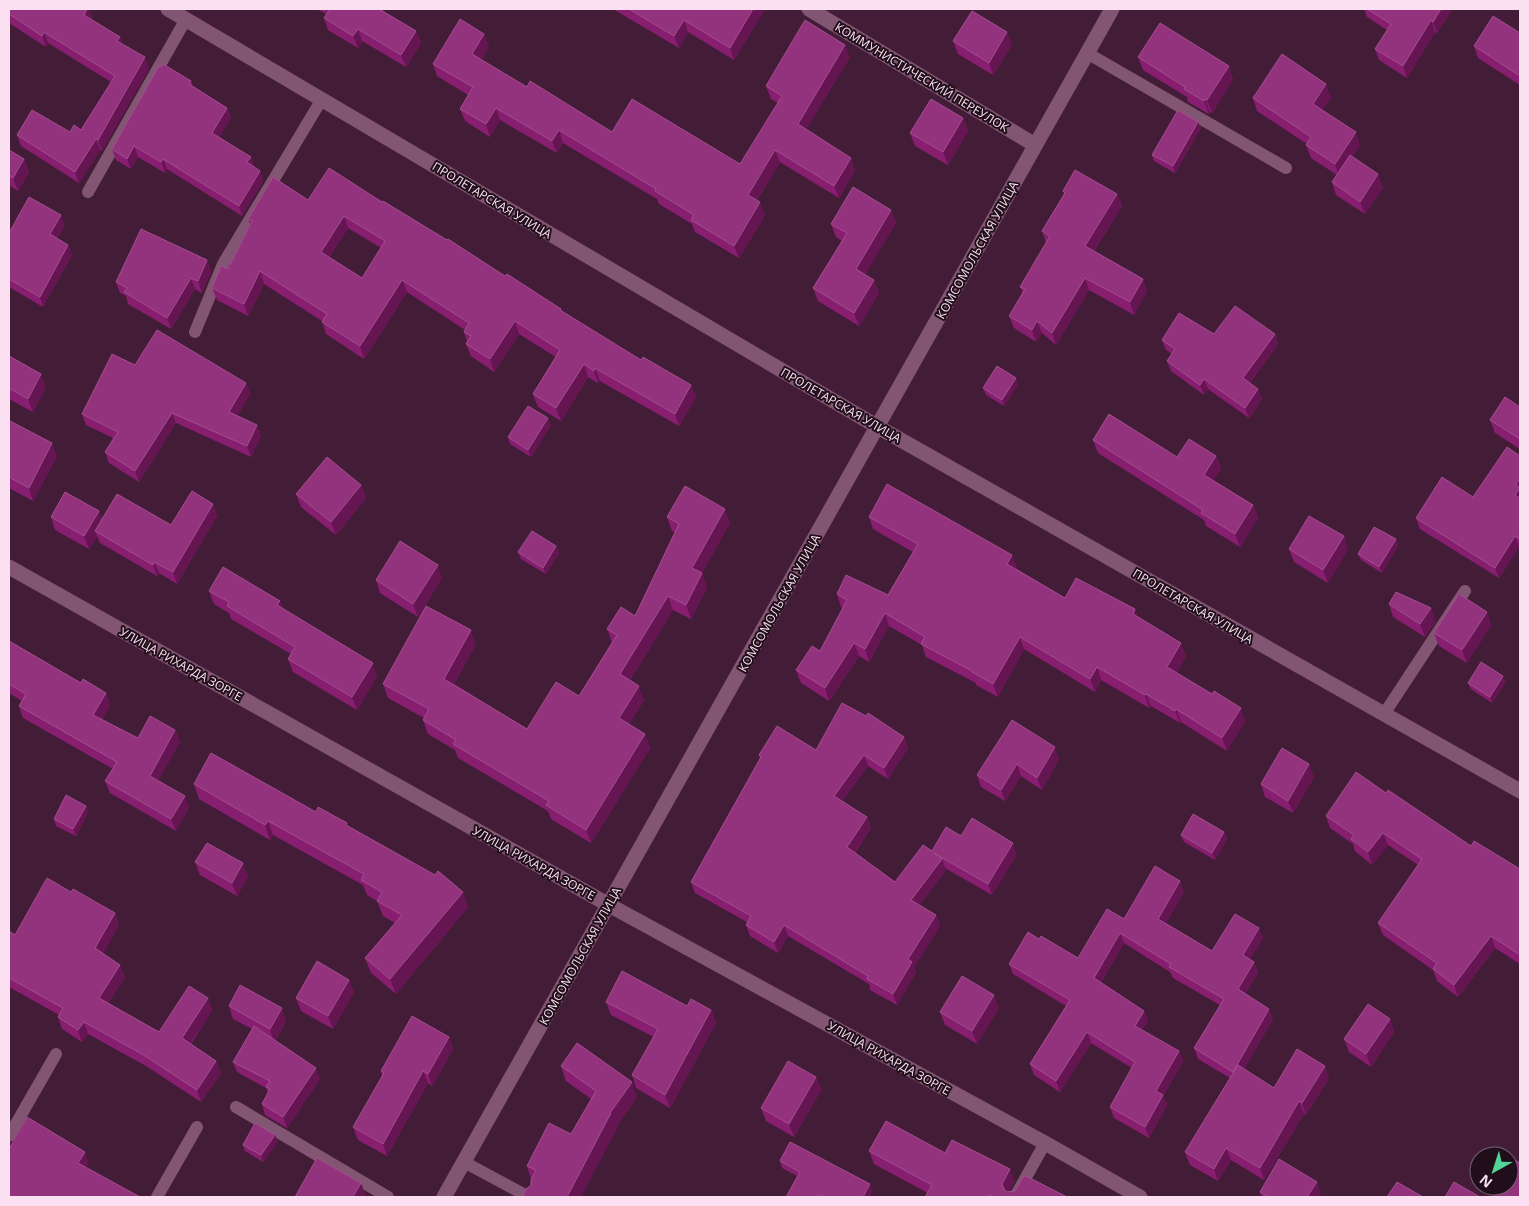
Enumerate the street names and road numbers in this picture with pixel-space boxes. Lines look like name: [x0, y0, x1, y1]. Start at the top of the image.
street label: КОММУНИСТИЧЕСКИЙ ПЕРЕУЛОК: [832, 18, 1013, 136]
street label: ПРОЛЕТАРСКАЯ УЛИЦА: [429, 158, 555, 243]
street label: КОМСОМОЛЬСКАЯ УЛИЦА: [932, 178, 1022, 322]
street label: ПРОЛЕТАРСКАЯ УЛИЦА: [778, 364, 905, 447]
street label: КОМСОМОЛЬСКАЯ УЛИЦА: [734, 531, 824, 675]
street label: ПРОЛЕТАРСКАЯ УЛИЦА: [1130, 565, 1257, 648]
street label: УЛИЦА РИХАРДА ЗОРГЕ: [117, 623, 245, 705]
street label: УЛИЦА РИХАРДА ЗОРГЕ: [470, 822, 598, 904]
street label: КОМСОМОЛЬСКАЯ УЛИЦА: [535, 884, 625, 1028]
street label: УЛИЦА РИХАРДА ЗОРГЕ: [825, 1017, 953, 1099]

